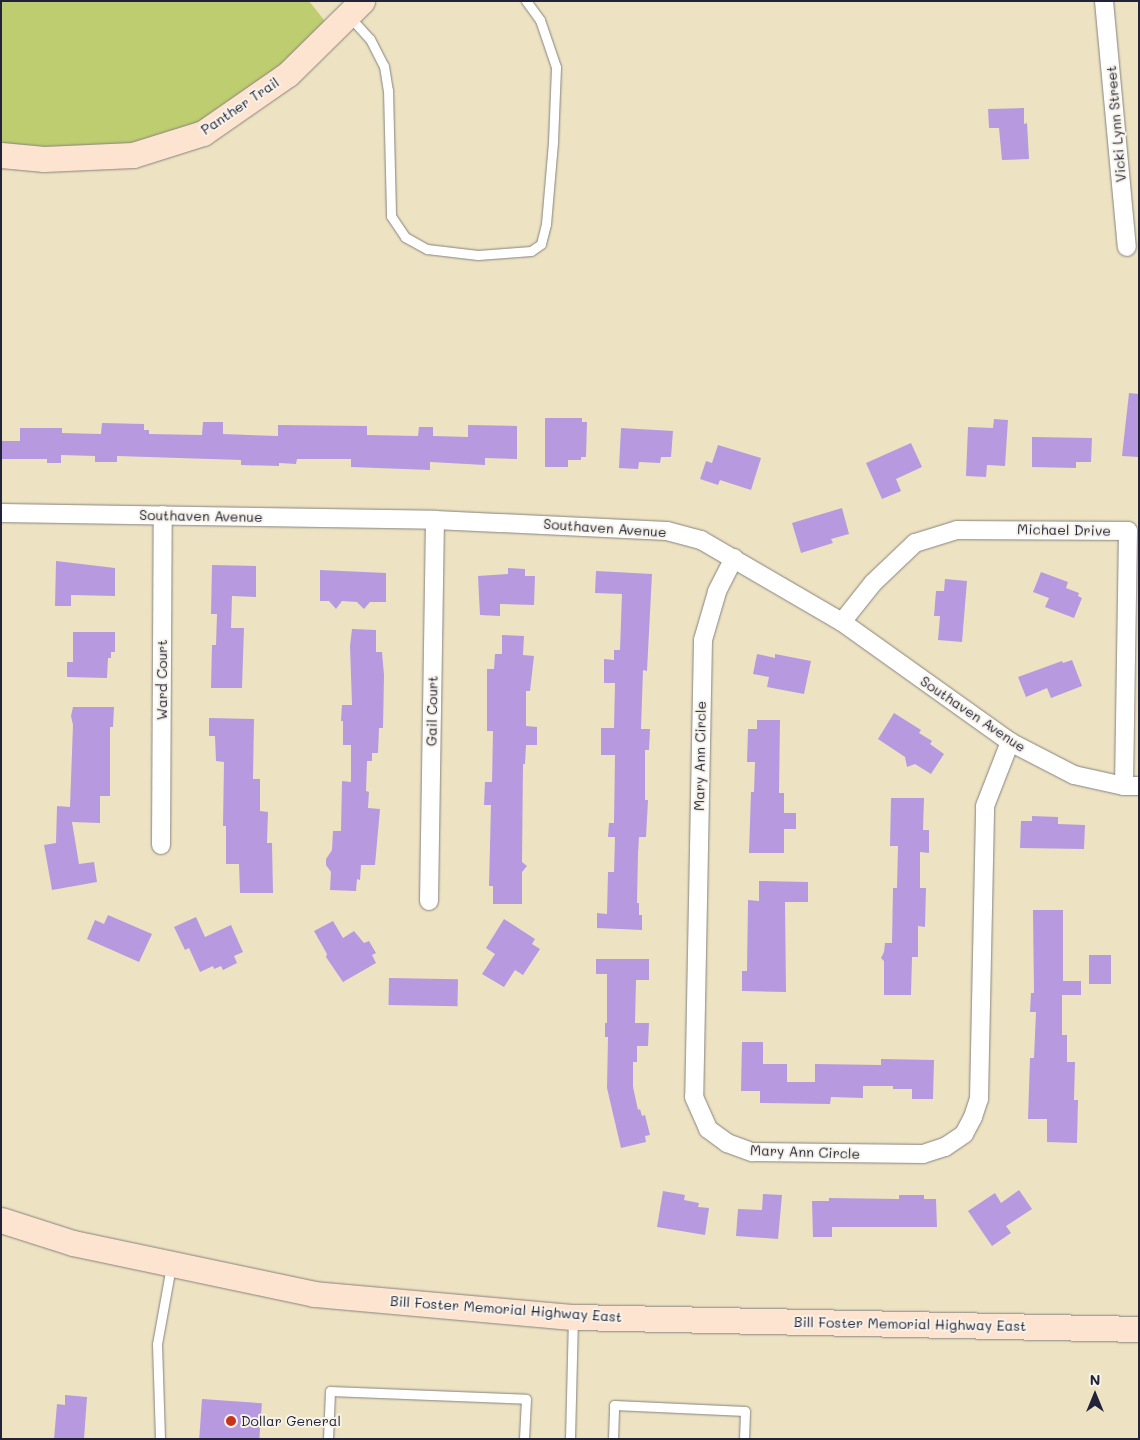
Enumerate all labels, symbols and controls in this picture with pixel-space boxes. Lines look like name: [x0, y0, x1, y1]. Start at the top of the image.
street label: Vicki Lynn Street: [1103, 65, 1129, 183]
street label: Panther Trail: [198, 74, 282, 138]
street label: Southaven Avenue: [139, 507, 263, 525]
street label: Southaven Avenue: [543, 515, 667, 541]
street label: Michael Drive: [1017, 521, 1111, 539]
street label: Ward Court: [154, 640, 170, 720]
street label: Southaven Avenue: [917, 673, 1029, 755]
street label: Gail Court: [423, 676, 441, 746]
street label: Mary Ann Circle: [691, 701, 709, 811]
street label: Mary Ann Circle: [750, 1142, 860, 1162]
street label: Bill Foster Memorial Highway East: [389, 1293, 623, 1325]
street label: Bill Foster Memorial Highway East: [794, 1314, 1026, 1334]
north arrow: [1070, 1370, 1120, 1420]
text: N: [1090, 1370, 1100, 1389]
place label: Dollar General: [241, 1413, 341, 1429]
marker: Dollar General: [225, 1415, 237, 1427]

